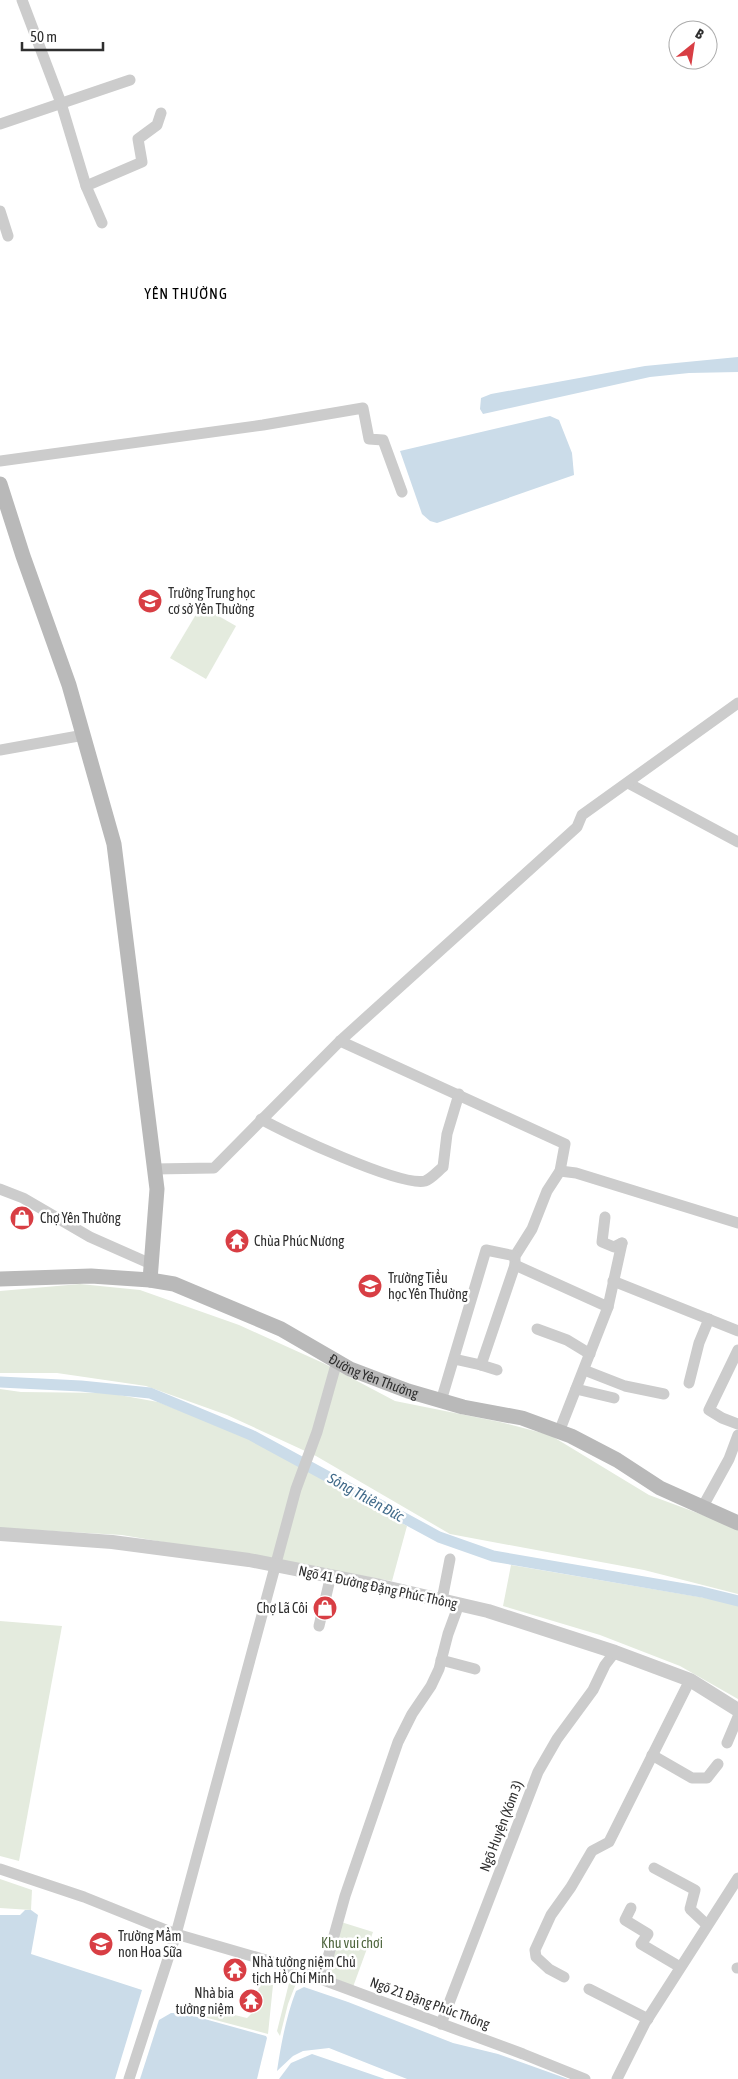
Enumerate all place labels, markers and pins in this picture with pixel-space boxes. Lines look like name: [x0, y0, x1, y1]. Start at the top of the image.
place label: Trường Trung học cơ sở Yên Thường: [168, 585, 256, 617]
school or university icon: Trường Trung học cơ sở Yên Thường: [137, 588, 163, 614]
shop icon: Chợ Yên Thường: [9, 1205, 35, 1231]
place label: Chợ Yên Thường: [40, 1210, 121, 1226]
temple icon: Chùa Phúc Nương: [224, 1228, 250, 1254]
place label: Chùa Phúc Nương: [254, 1233, 344, 1249]
place label: Trường Tiểu học Yên Thường: [388, 1269, 468, 1302]
school or university icon: Trường Tiểu học Yên Thường: [357, 1273, 383, 1299]
shop icon: Chợ Lã Côi: [312, 1595, 338, 1621]
place label: Chợ Lã Côi: [256, 1600, 308, 1616]
place label: Trường Mầm non Hoa Sữa: [118, 1927, 182, 1960]
school or university icon: Trường Mầm non Hoa Sữa: [88, 1931, 114, 1957]
place label: Nhà tưởng niệm Chủ tịch Hồ Chí Minh: [252, 1954, 356, 1986]
temple icon: Nhà tưởng niệm Chủ tịch Hồ Chí Minh: [222, 1957, 248, 1983]
place label: Nhà bia tưởng niệm: [175, 1985, 234, 2017]
temple icon: Nhà bia tưởng niệm: [238, 1988, 264, 2014]

